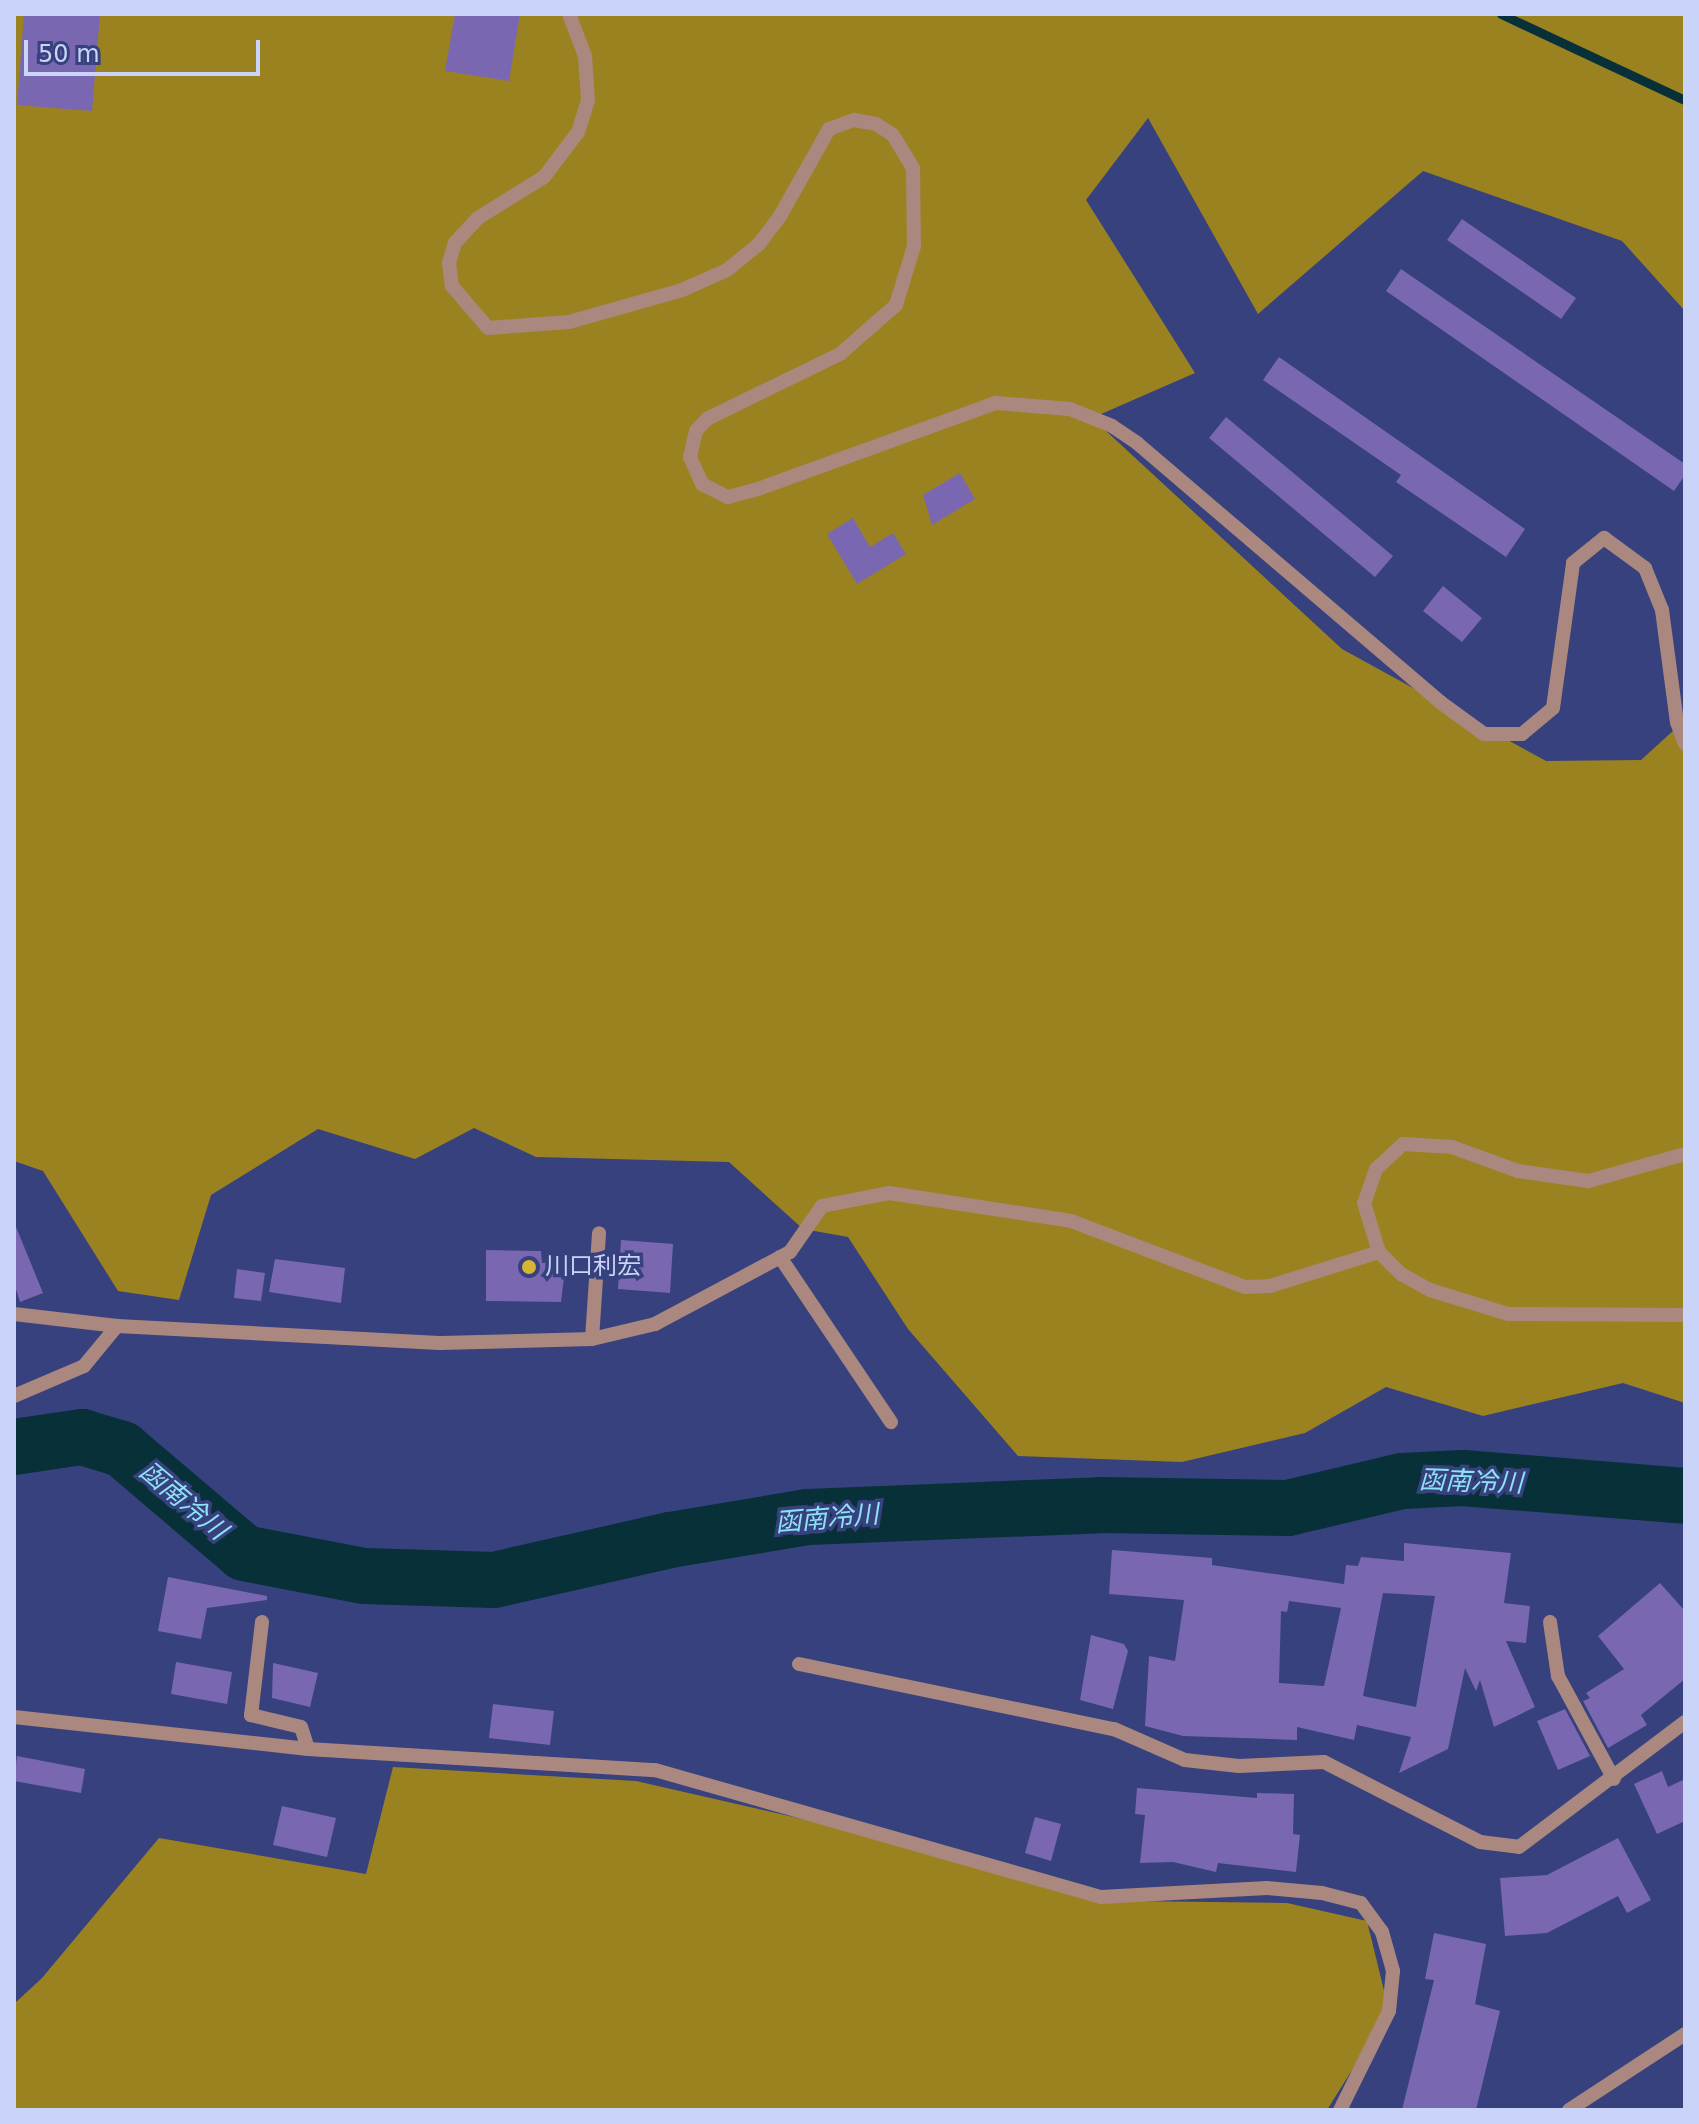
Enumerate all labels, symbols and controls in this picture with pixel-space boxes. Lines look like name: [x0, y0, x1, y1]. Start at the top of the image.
scale bar: [28, 24, 264, 74]
text: 50 m: [38, 40, 100, 68]
place label: 川口利宏: [545, 1253, 641, 1281]
marker: 川口利宏: [520, 1258, 538, 1276]
water label: 函南冷川: [133, 1456, 233, 1546]
water label: 函南冷川: [1418, 1465, 1524, 1499]
water label: 函南冷川: [774, 1499, 880, 1539]

